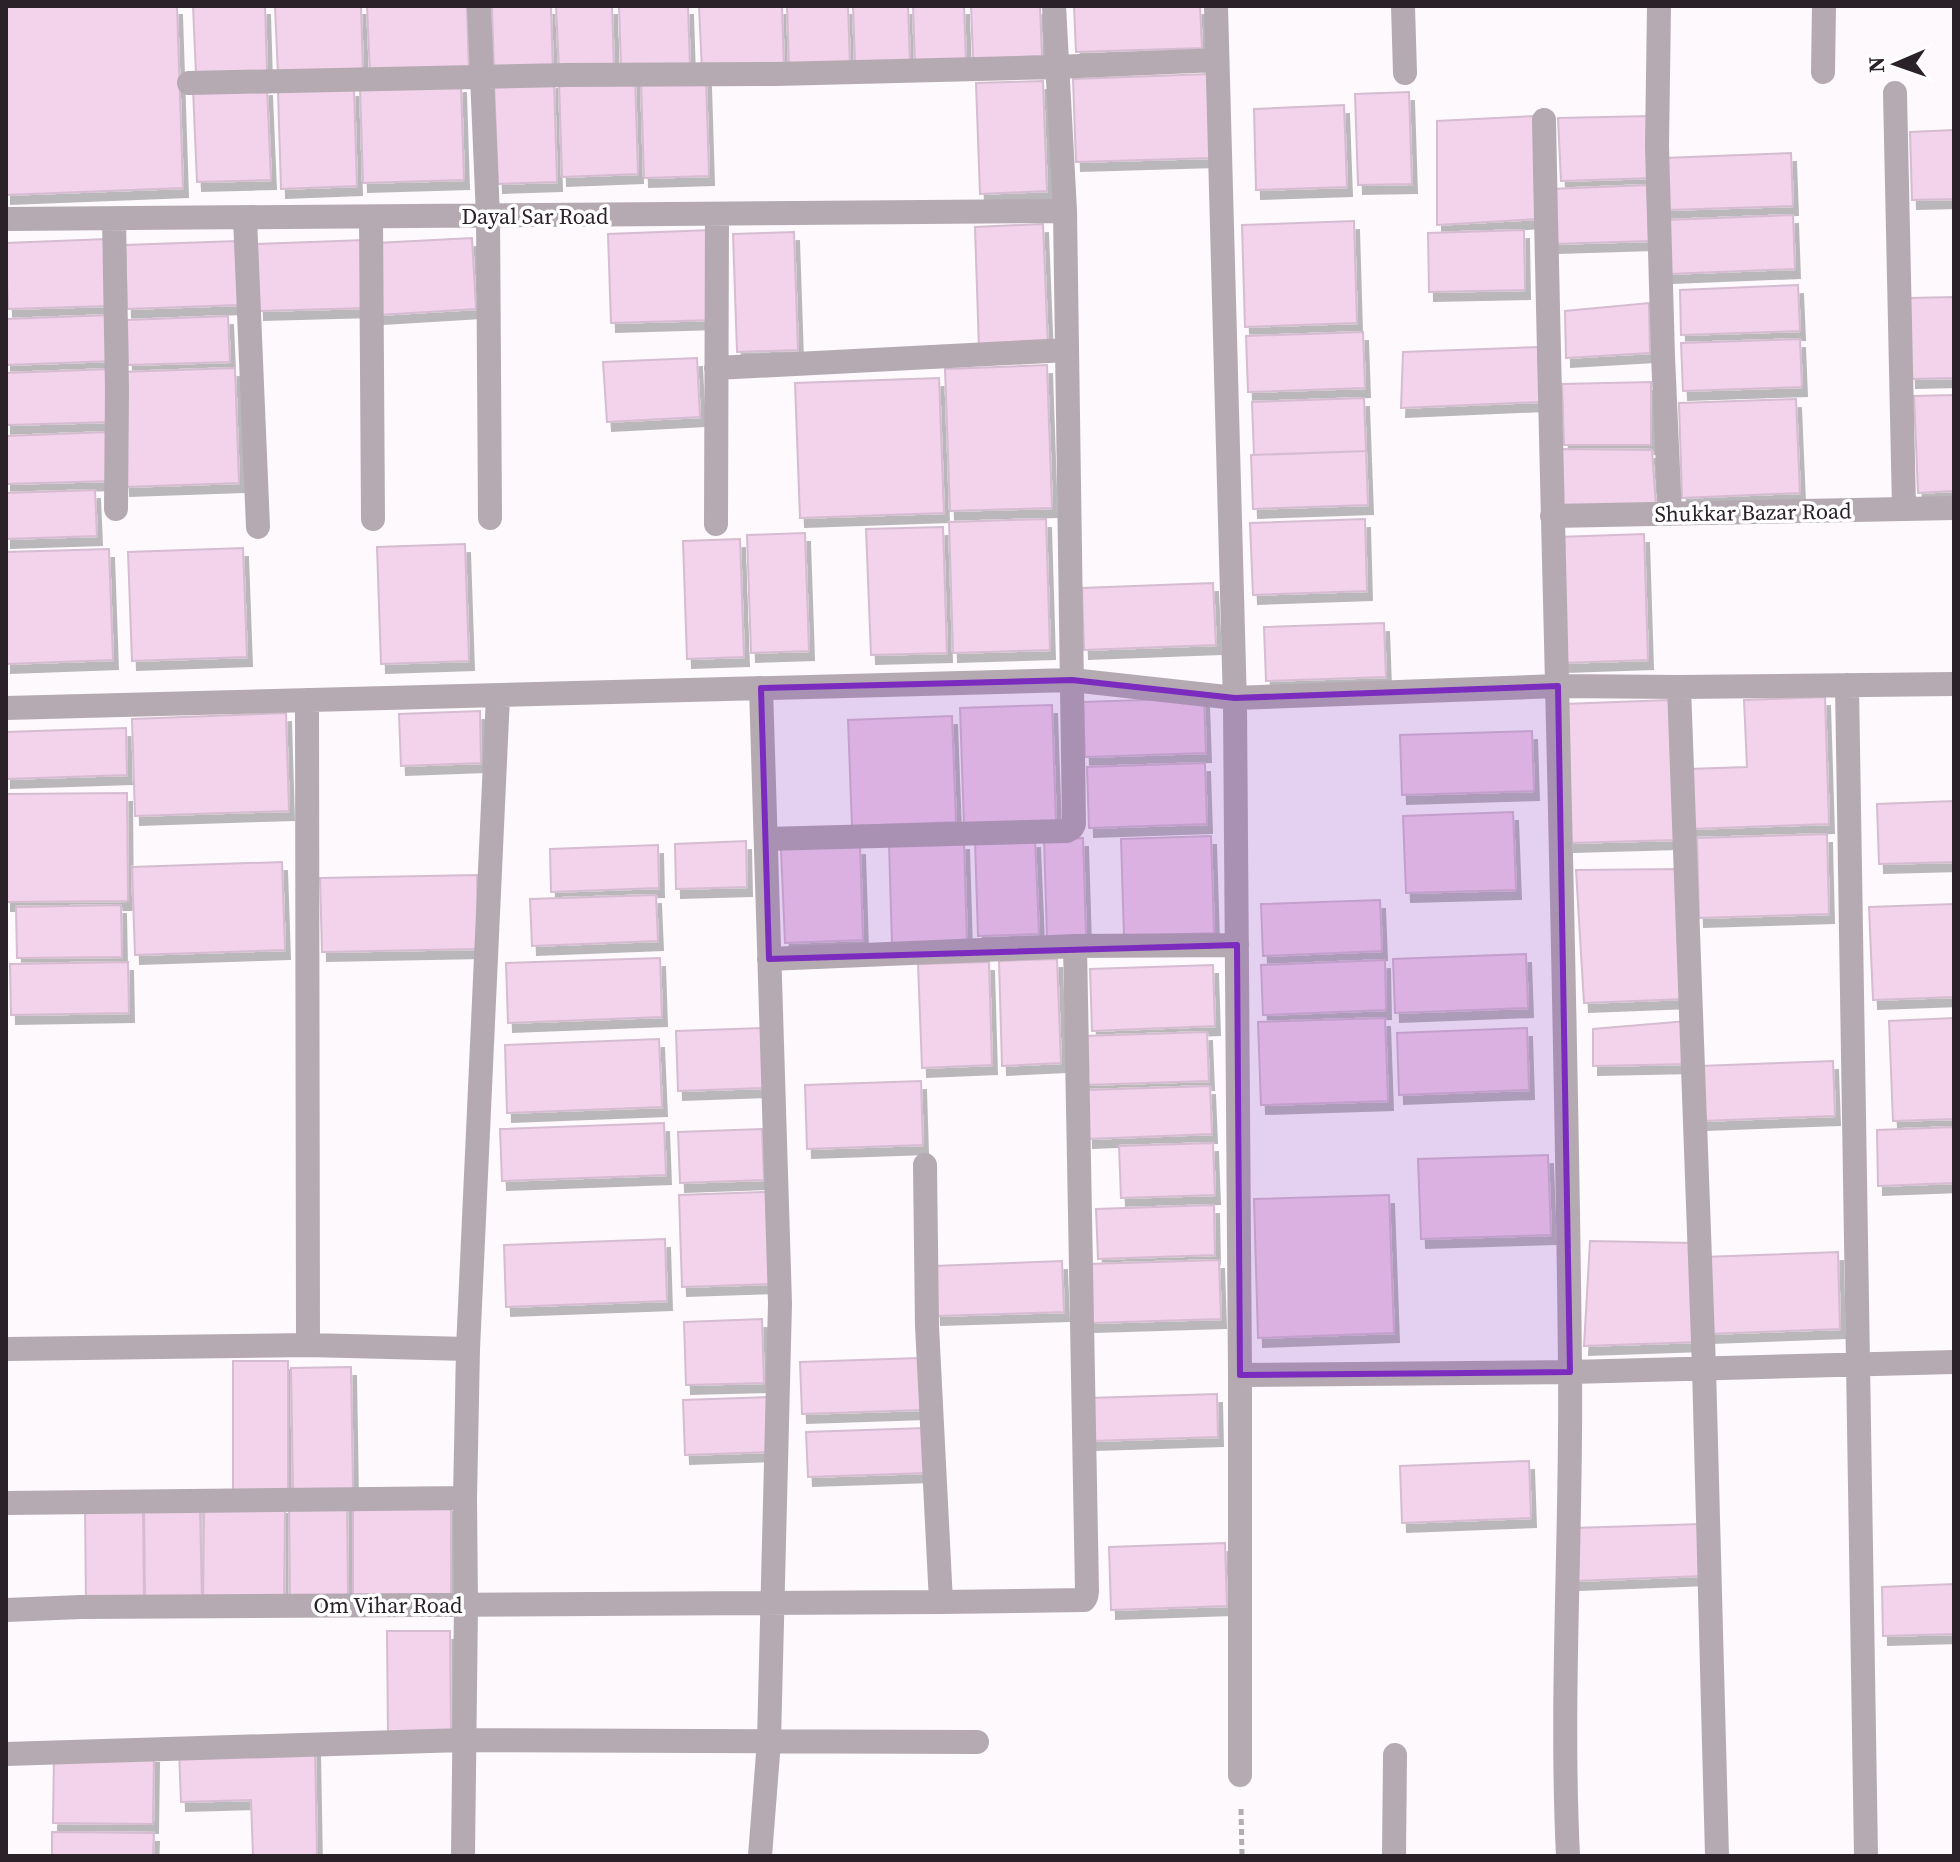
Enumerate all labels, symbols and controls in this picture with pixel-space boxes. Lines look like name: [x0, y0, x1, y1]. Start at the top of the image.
north arrow: [1856, 24, 1936, 104]
text: N: [1861, 56, 1891, 73]
street label: Dayal Sar Road: [461, 201, 609, 231]
street label: Shukkar Bazar Road: [1654, 495, 1852, 529]
street label: Om Vihar Road: [313, 1590, 463, 1620]

